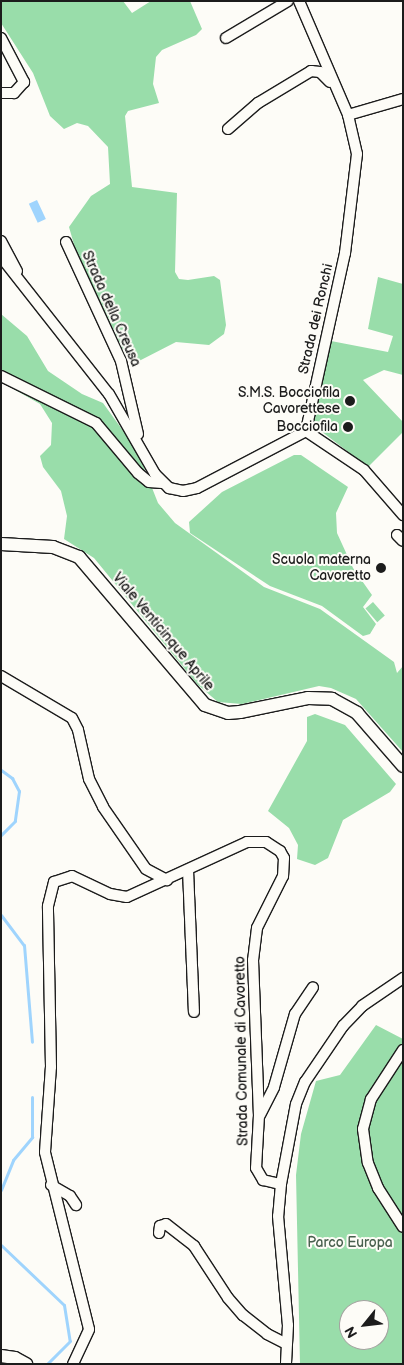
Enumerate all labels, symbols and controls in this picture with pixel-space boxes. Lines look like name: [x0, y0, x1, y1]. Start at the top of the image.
street label: Strada della Creusa: [78, 248, 144, 370]
street label: Strada dei Ronchi: [295, 262, 337, 376]
place label: S.M.S. Bocciofila Cavorettese: [238, 385, 340, 418]
marker: S.M.S. Bocciofila Cavorettese: [344, 395, 356, 407]
place label: Bocciofila: [277, 419, 338, 435]
marker: Bocciofila: [342, 421, 354, 433]
place label: Scuola materna Cavoretto: [272, 552, 371, 584]
marker: Scuola materna Cavoretto: [375, 562, 387, 574]
street label: Viale Venticinque Aprile: [109, 569, 217, 695]
street label: Strada Comunale di Cavoretto: [232, 956, 252, 1146]
park label: Parco Europa: [307, 1235, 393, 1251]
north arrow: [339, 1300, 389, 1350]
text: N: [341, 1323, 361, 1341]

